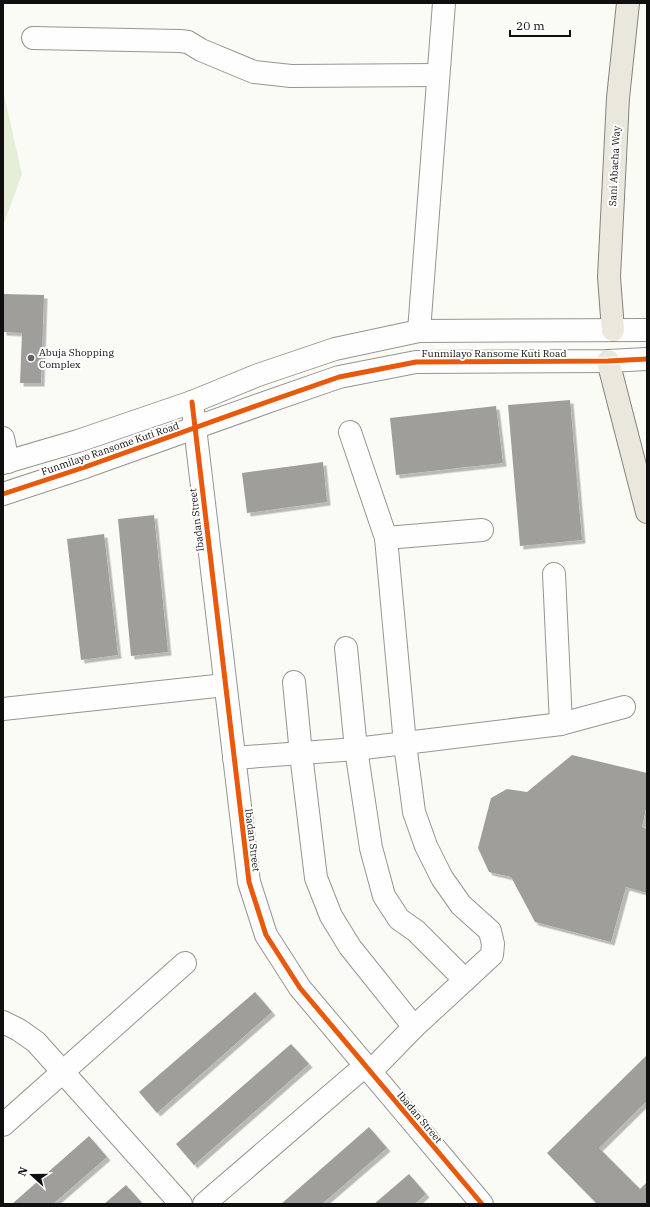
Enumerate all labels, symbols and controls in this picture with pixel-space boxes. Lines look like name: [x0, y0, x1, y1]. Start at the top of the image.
scale bar: [510, 12, 570, 38]
text: 20 m: [516, 18, 545, 33]
street label: Sani Abacha Way: [606, 125, 623, 207]
place label: Abuja Shopping Complex: [39, 346, 114, 371]
street label: Funmilayo Ransome Kuti Road: [422, 347, 567, 360]
marker: Abuja Shopping Complex: [26, 353, 36, 363]
street label: Funmilayo Ransome Kuti Road: [39, 419, 181, 478]
street label: Ibadan Street: [186, 487, 207, 552]
street label: Ibadan Street: [242, 808, 263, 873]
street label: Ibadan Street: [394, 1089, 445, 1146]
north arrow: [12, 1155, 52, 1195]
text: N: [15, 1165, 31, 1178]

